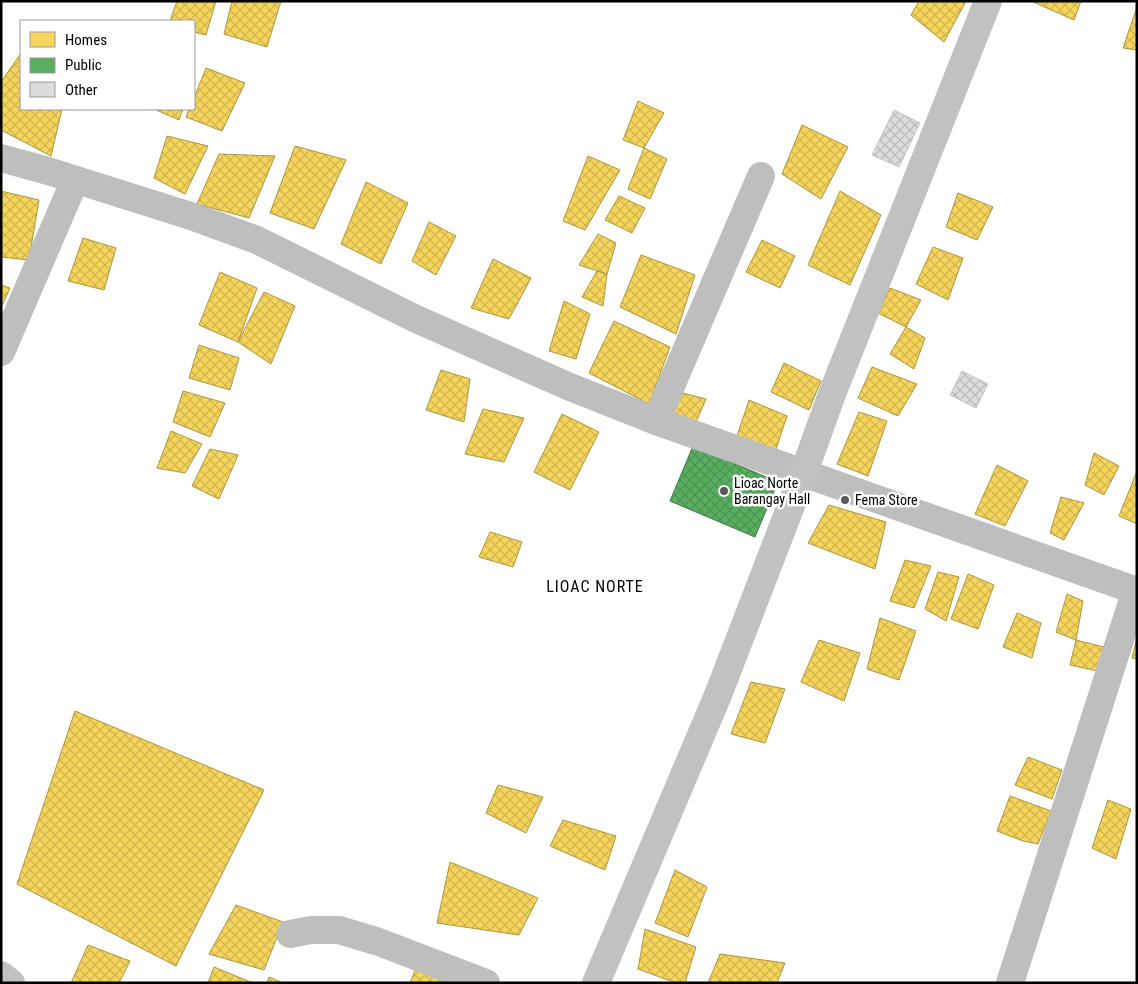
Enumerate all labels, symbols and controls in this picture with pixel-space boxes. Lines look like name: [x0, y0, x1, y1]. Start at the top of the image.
legend: [20, 20, 195, 110]
text: Homes: [65, 31, 107, 49]
text: Public: [65, 56, 102, 74]
text: Other: [65, 81, 98, 99]
place label: Lioac Norte Barangay Hall: [734, 475, 810, 507]
marker: Lioac Norte Barangay Hall: [718, 485, 730, 497]
place label: Fema Store: [855, 492, 918, 508]
marker: Fema Store: [839, 494, 851, 506]
district label: LIOAC NORTE: [546, 577, 644, 596]

